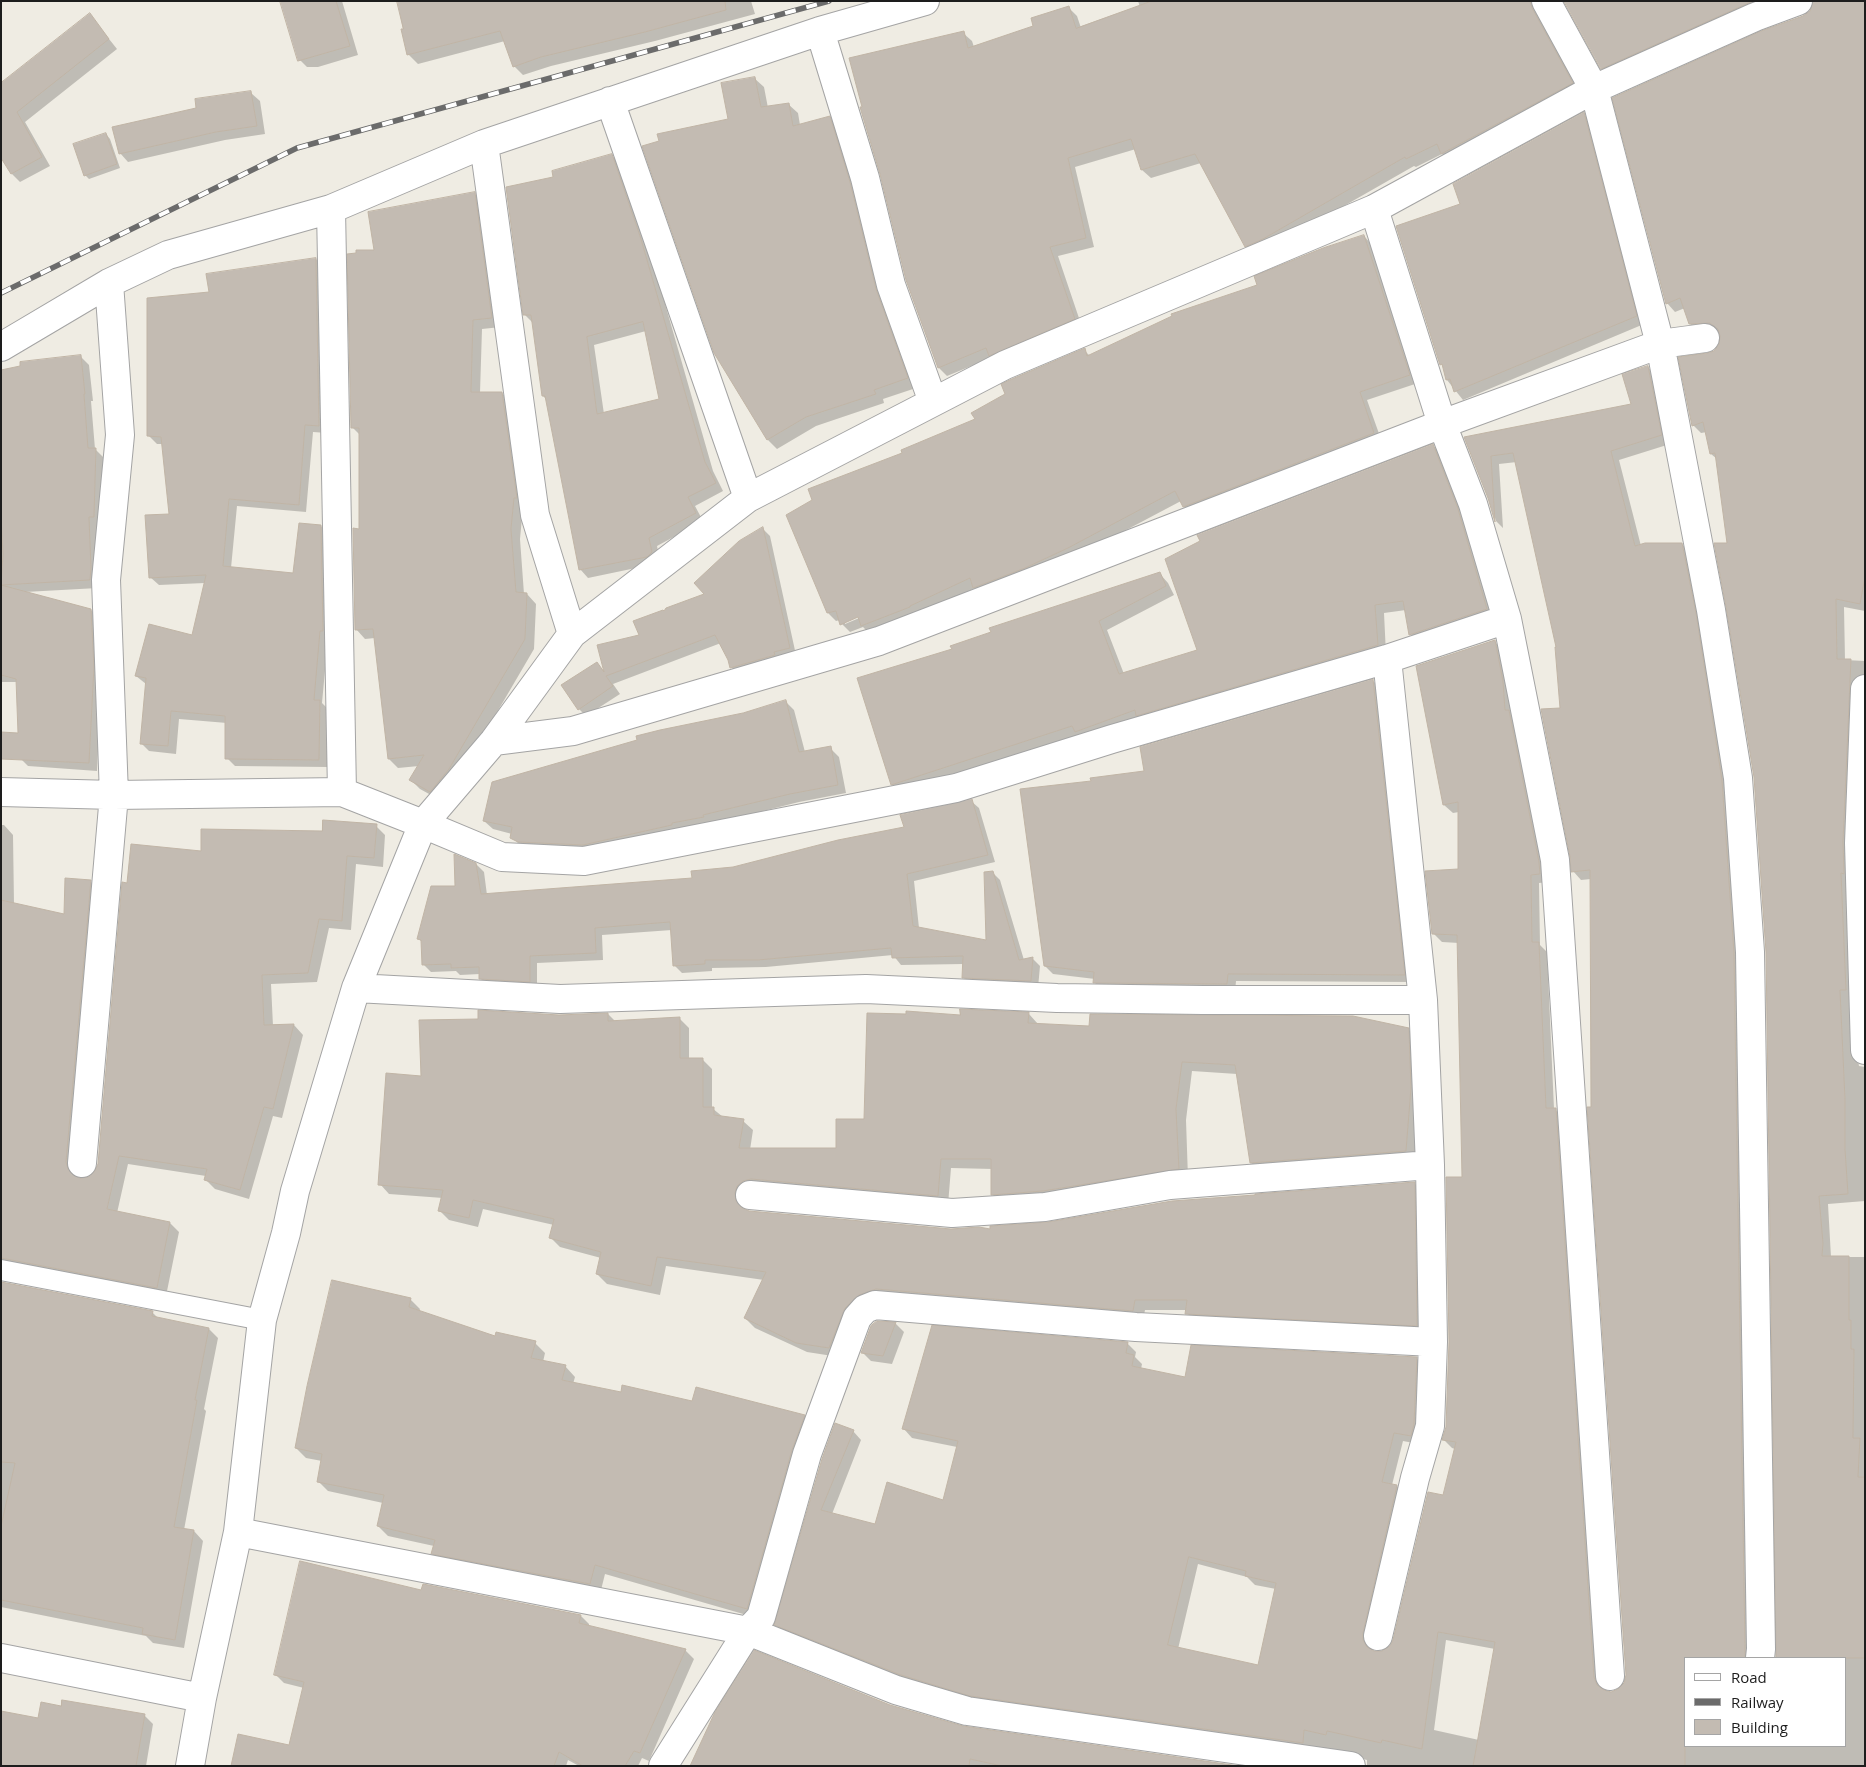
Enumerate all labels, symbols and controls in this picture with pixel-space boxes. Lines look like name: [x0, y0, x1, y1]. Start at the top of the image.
legend: [1684, 1657, 1846, 1747]
text: Road: [1731, 1667, 1767, 1687]
text: Railway: [1731, 1692, 1784, 1712]
text: Building: [1731, 1717, 1788, 1737]

